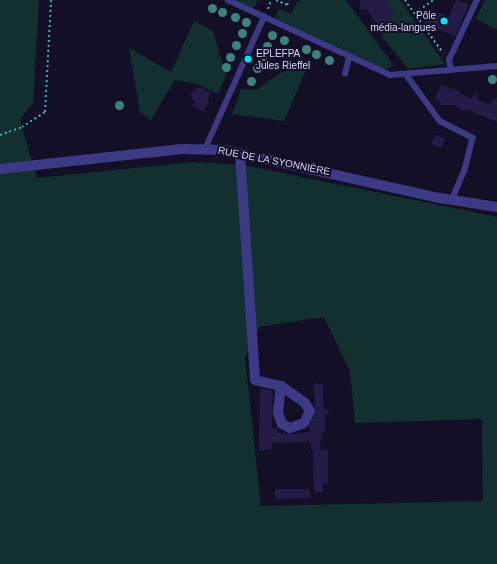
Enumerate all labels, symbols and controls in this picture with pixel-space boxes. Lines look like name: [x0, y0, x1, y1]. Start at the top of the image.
place label: Pôle média-langues: [370, 9, 436, 32]
marker: Pôle média-langues: [439, 16, 449, 26]
place label: EPLEFPA Jules Rieffel: [256, 47, 310, 70]
marker: EPLEFPA Jules Rieffel: [243, 54, 253, 64]
street label: RUE DE LA SYONNIÈRE: [217, 144, 331, 178]

